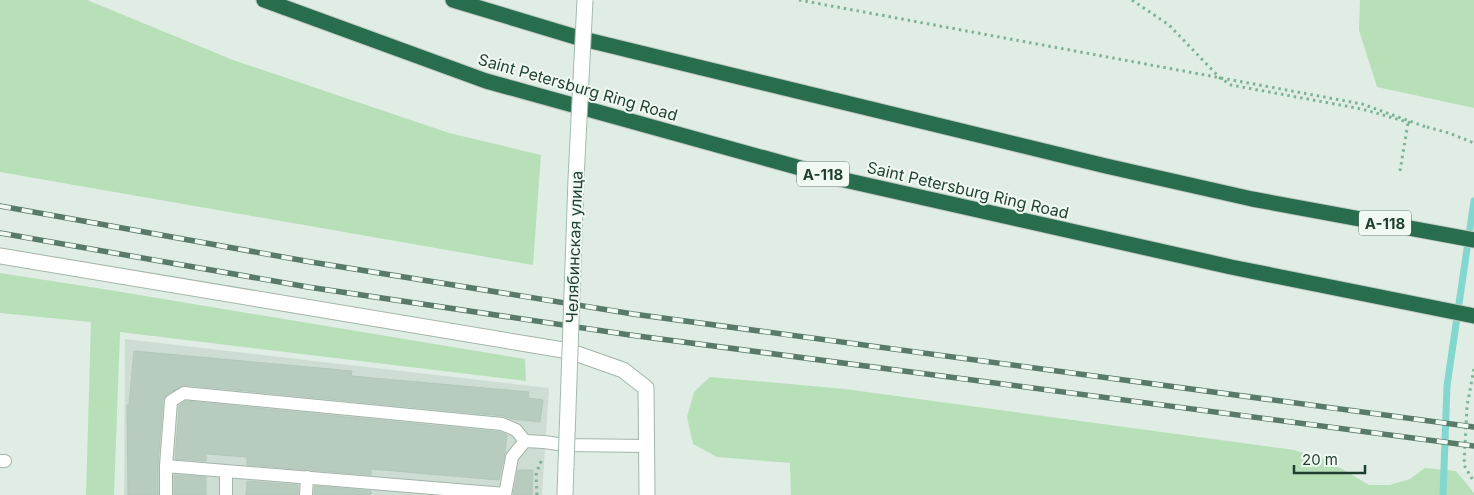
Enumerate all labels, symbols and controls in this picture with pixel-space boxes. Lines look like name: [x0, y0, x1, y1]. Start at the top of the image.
street label: Saint Petersburg Ring Road: [476, 49, 680, 125]
street label: Saint Petersburg Ring Road: [865, 157, 1071, 223]
road number: А-118: [797, 162, 849, 186]
street label: Челябинская улица: [561, 170, 587, 324]
road number: А-118: [1359, 210, 1411, 236]
scale bar: [1294, 442, 1365, 474]
text: 20 m: [1302, 450, 1338, 469]

